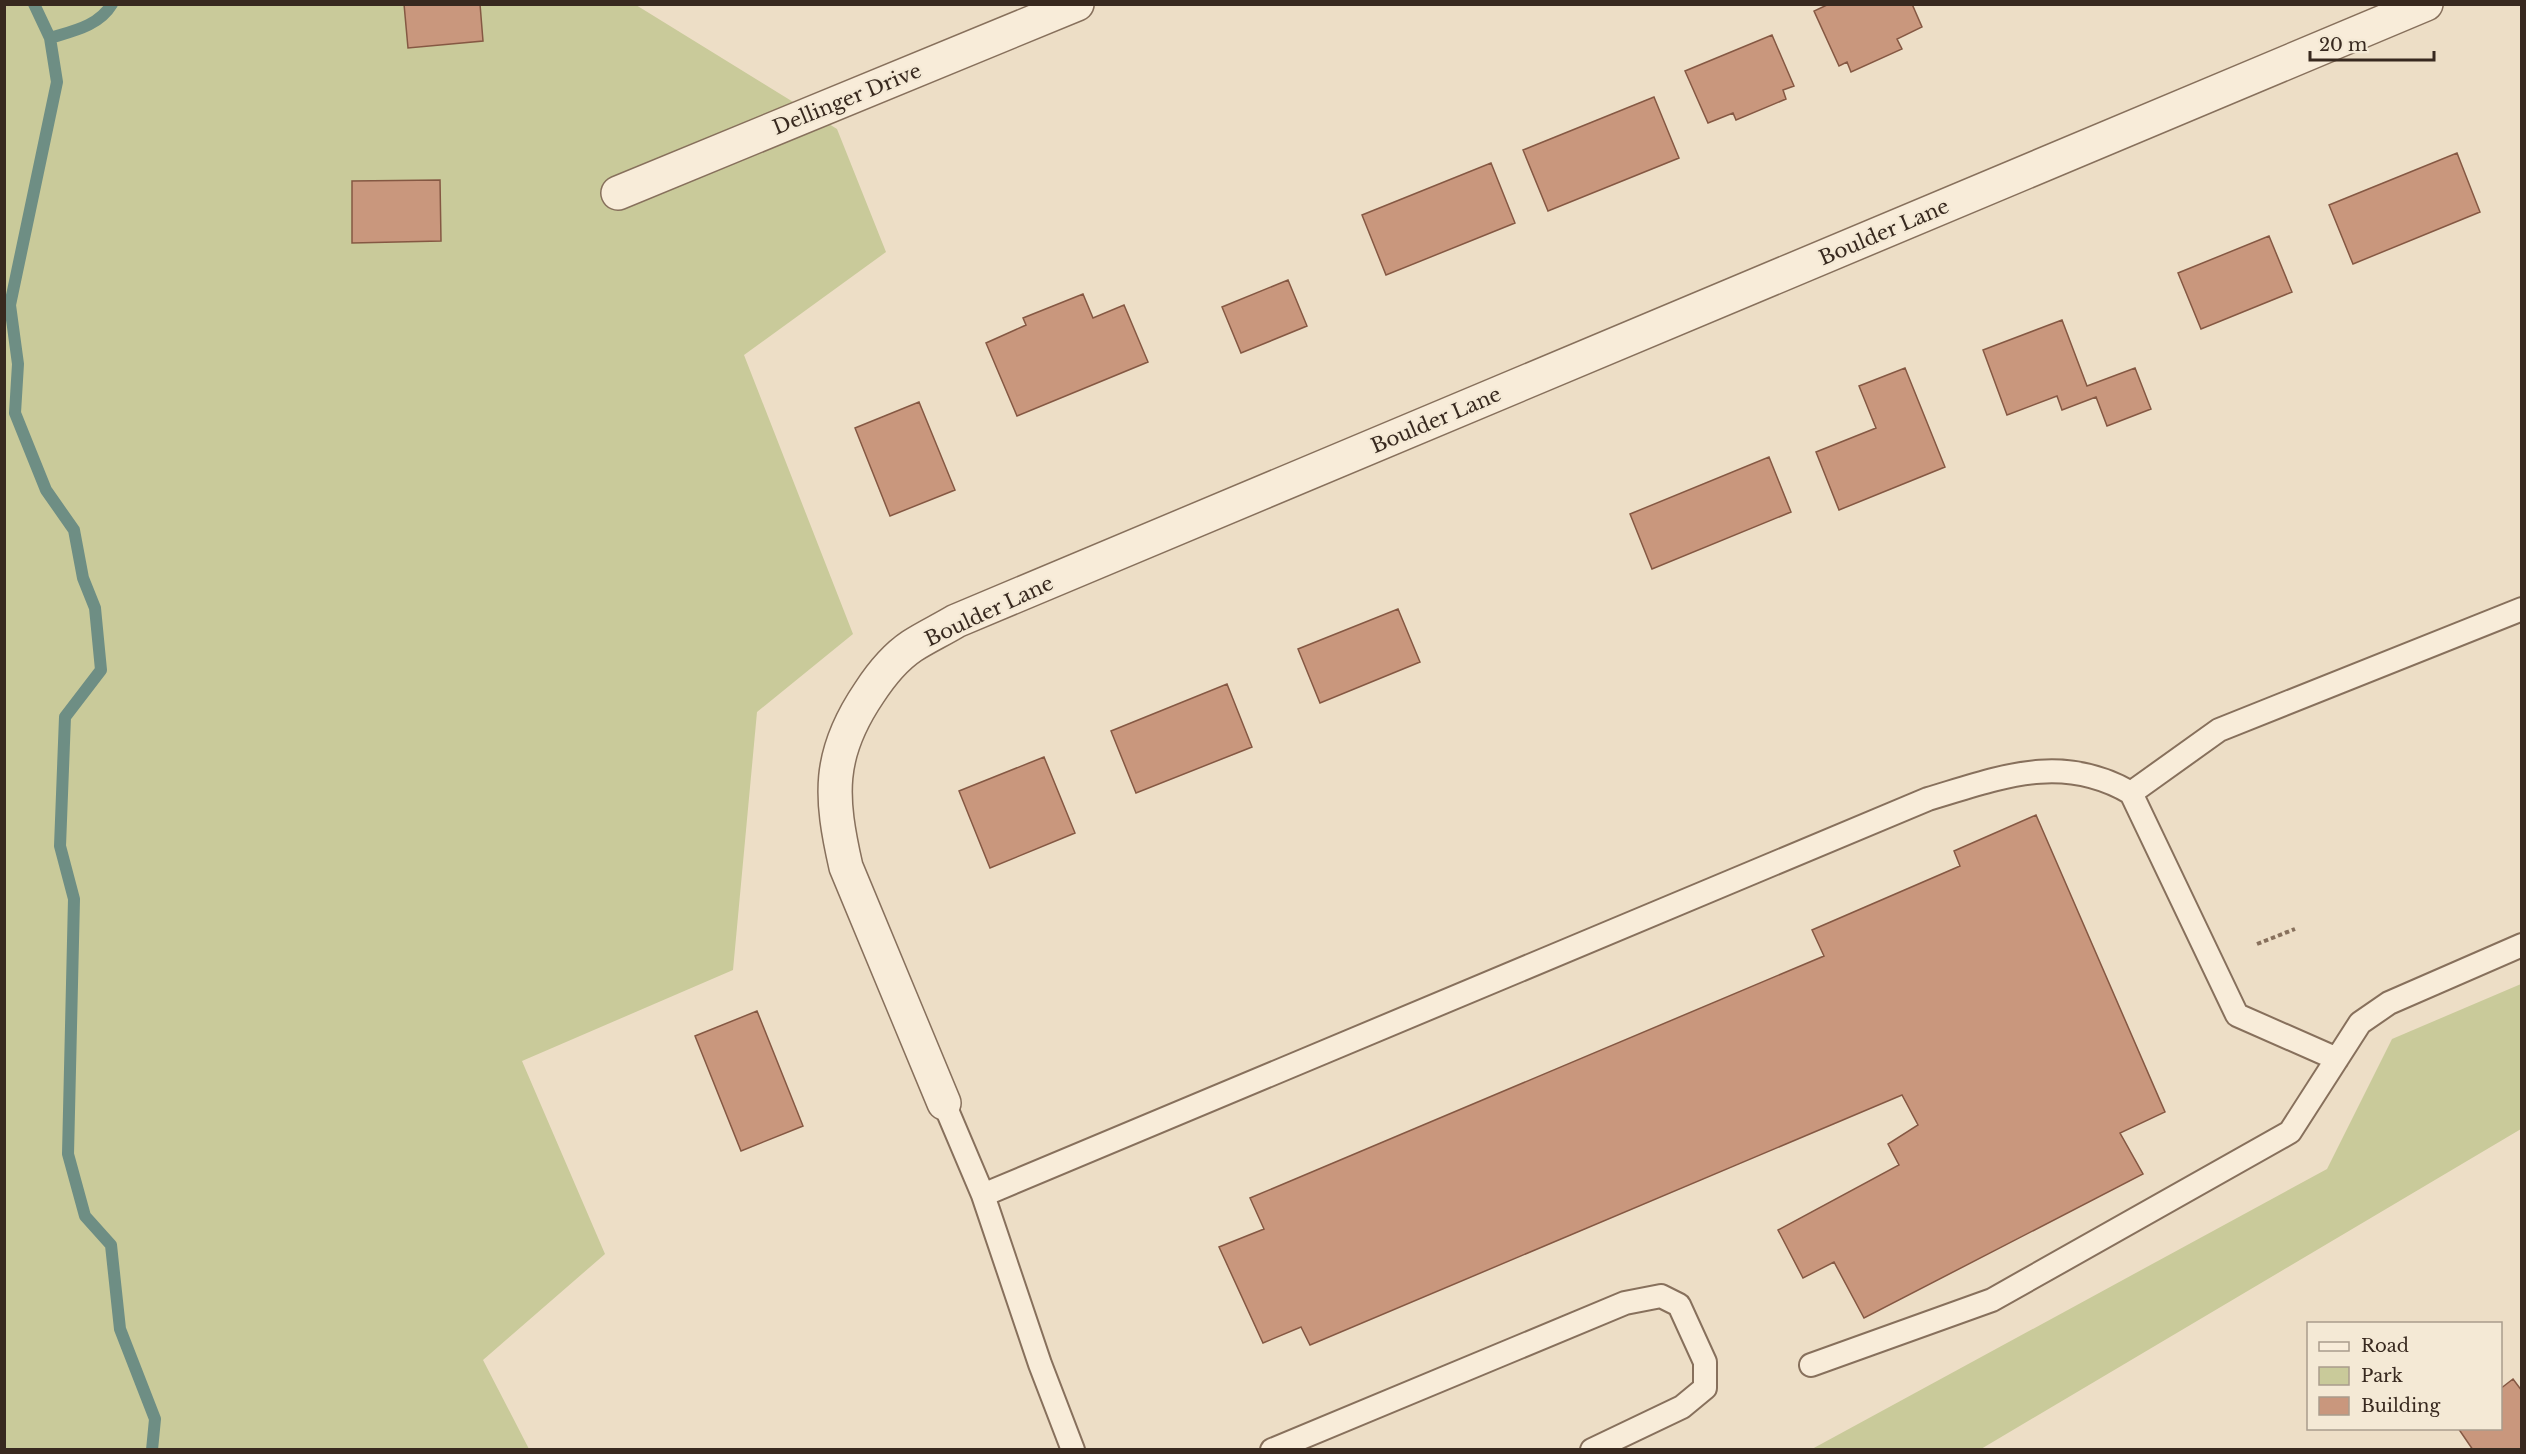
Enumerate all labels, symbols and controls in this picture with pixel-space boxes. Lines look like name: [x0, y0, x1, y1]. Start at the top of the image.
scale bar: [2310, 24, 2434, 62]
text: 20 m: [2319, 34, 2367, 56]
street label: Dellinger Drive: [769, 58, 925, 140]
street label: Boulder Lane: [1815, 194, 1953, 270]
street label: Boulder Lane: [1367, 382, 1505, 458]
street label: Boulder Lane: [921, 571, 1057, 651]
legend: [2307, 1322, 2502, 1430]
text: Road: [2361, 1335, 2409, 1357]
text: Park: [2361, 1365, 2403, 1387]
text: Building: [2361, 1395, 2440, 1417]

